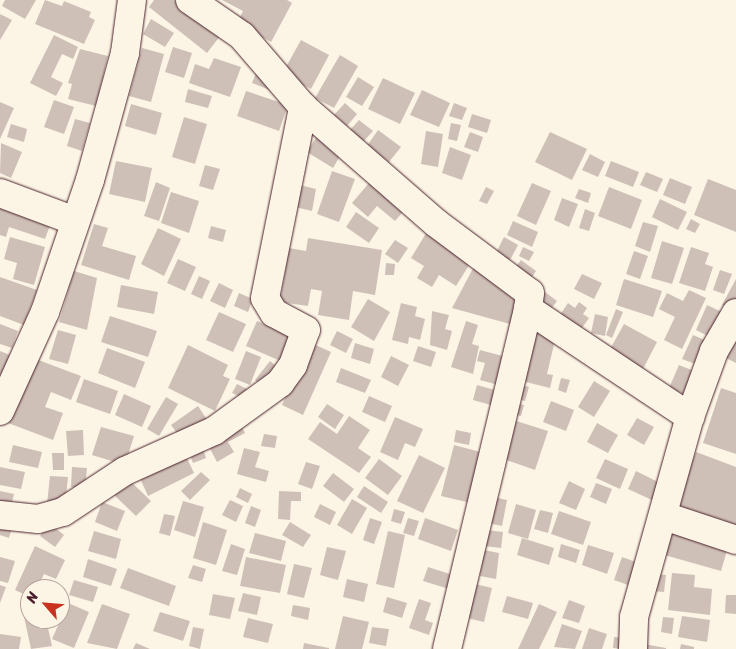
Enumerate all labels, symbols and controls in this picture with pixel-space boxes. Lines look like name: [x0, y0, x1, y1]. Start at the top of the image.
north arrow: [20, 579, 70, 629]
text: N: [19, 587, 45, 607]

